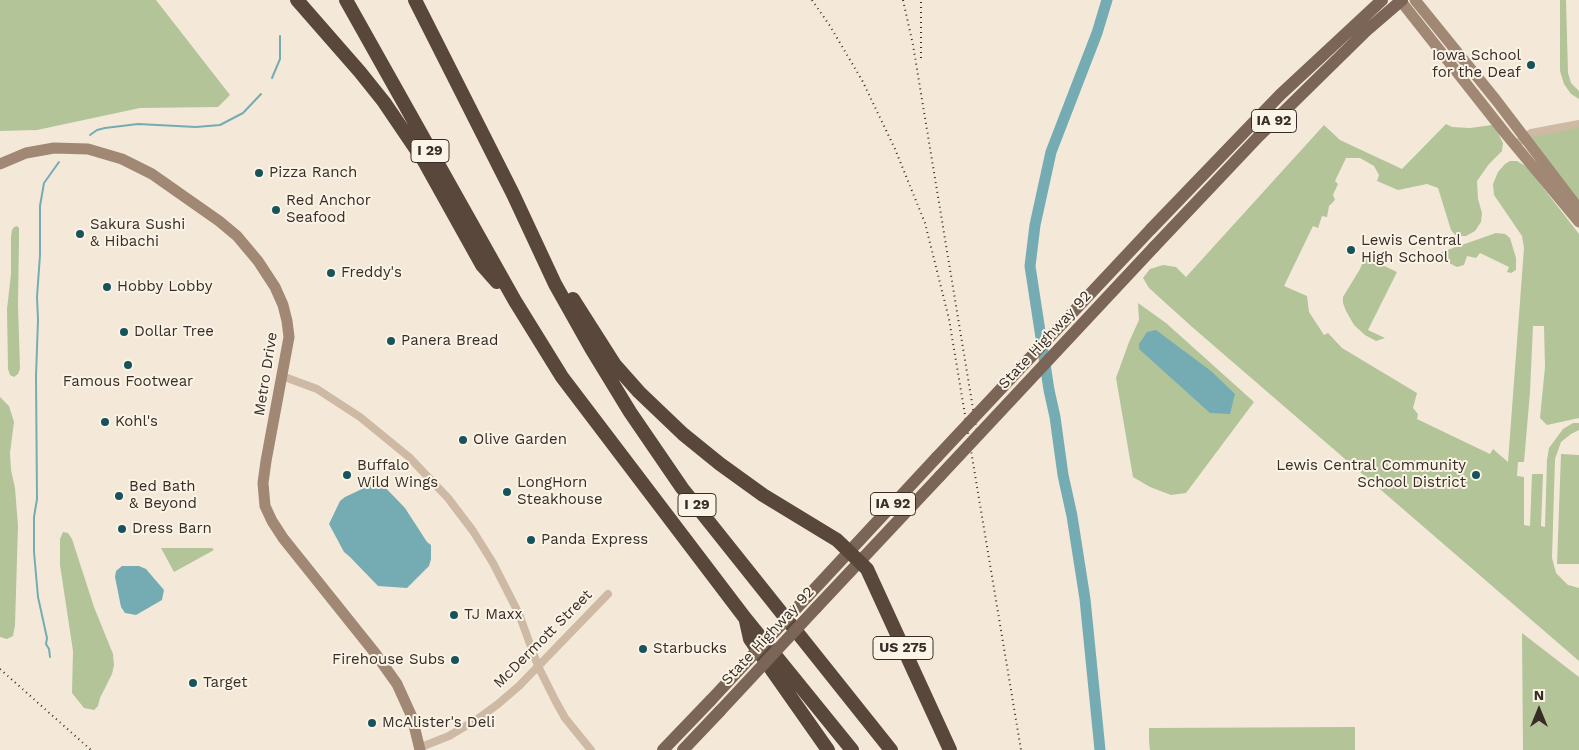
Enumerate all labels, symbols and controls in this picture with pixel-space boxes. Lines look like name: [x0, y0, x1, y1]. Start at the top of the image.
place label: Iowa School for the Deaf: [1432, 47, 1521, 82]
marker: Iowa School for the Deaf: [1525, 59, 1537, 71]
road number: IA 92: [1252, 110, 1296, 132]
road number: I 29: [411, 140, 449, 162]
place label: Pizza Ranch: [269, 164, 357, 182]
marker: Pizza Ranch: [253, 167, 265, 179]
place label: Red Anchor Seafood: [286, 192, 371, 227]
marker: Red Anchor Seafood: [270, 204, 282, 216]
place label: Sakura Sushi & Hibachi: [90, 216, 185, 251]
marker: Sakura Sushi & Hibachi: [74, 228, 86, 240]
place label: Lewis Central High School: [1361, 232, 1461, 267]
marker: Lewis Central High School: [1345, 244, 1357, 256]
place label: Freddy's: [341, 264, 402, 282]
marker: Freddy's: [325, 267, 337, 279]
place label: Hobby Lobby: [117, 278, 212, 296]
marker: Hobby Lobby: [101, 281, 113, 293]
street label: State Highway 92: [995, 287, 1095, 393]
place label: Dollar Tree: [134, 323, 214, 341]
marker: Dollar Tree: [118, 326, 130, 338]
street label: Metro Drive: [250, 331, 282, 417]
place label: Panera Bread: [401, 332, 498, 350]
marker: Panera Bread: [385, 335, 397, 347]
marker: Famous Footwear: [122, 359, 134, 371]
place label: Famous Footwear: [63, 373, 193, 391]
place label: Kohl's: [115, 413, 158, 431]
marker: Kohl's: [99, 416, 111, 428]
place label: Olive Garden: [473, 431, 567, 449]
marker: Olive Garden: [457, 434, 469, 446]
place label: Buffalo Wild Wings: [357, 457, 438, 492]
place label: Lewis Central Community School District: [1276, 457, 1466, 492]
marker: Buffalo Wild Wings: [341, 469, 353, 481]
marker: Lewis Central Community School District: [1470, 469, 1482, 481]
place label: LongHorn Steakhouse: [517, 474, 603, 509]
place label: Bed Bath & Beyond: [129, 478, 197, 513]
marker: LongHorn Steakhouse: [501, 486, 513, 498]
marker: Bed Bath & Beyond: [113, 490, 125, 502]
road number: IA 92: [870, 492, 916, 516]
road number: I 29: [678, 494, 716, 516]
place label: Dress Barn: [132, 520, 212, 538]
marker: Dress Barn: [116, 523, 128, 535]
place label: Panda Express: [541, 531, 648, 549]
marker: Panda Express: [525, 534, 537, 546]
street label: State Highway 92: [718, 583, 818, 689]
street label: McDermott Street: [490, 586, 596, 692]
place label: TJ Maxx: [464, 606, 522, 624]
marker: TJ Maxx: [448, 609, 460, 621]
road number: US 275: [873, 636, 933, 660]
place label: Starbucks: [653, 640, 727, 658]
marker: Starbucks: [637, 643, 649, 655]
place label: Firehouse Subs: [332, 651, 445, 669]
marker: Firehouse Subs: [449, 654, 461, 666]
place label: Target: [203, 674, 247, 692]
marker: Target: [187, 677, 199, 689]
north arrow: [1514, 685, 1564, 735]
text: N: [1534, 687, 1544, 703]
place label: McAlister's Deli: [382, 714, 495, 732]
marker: McAlister's Deli: [366, 717, 378, 729]

